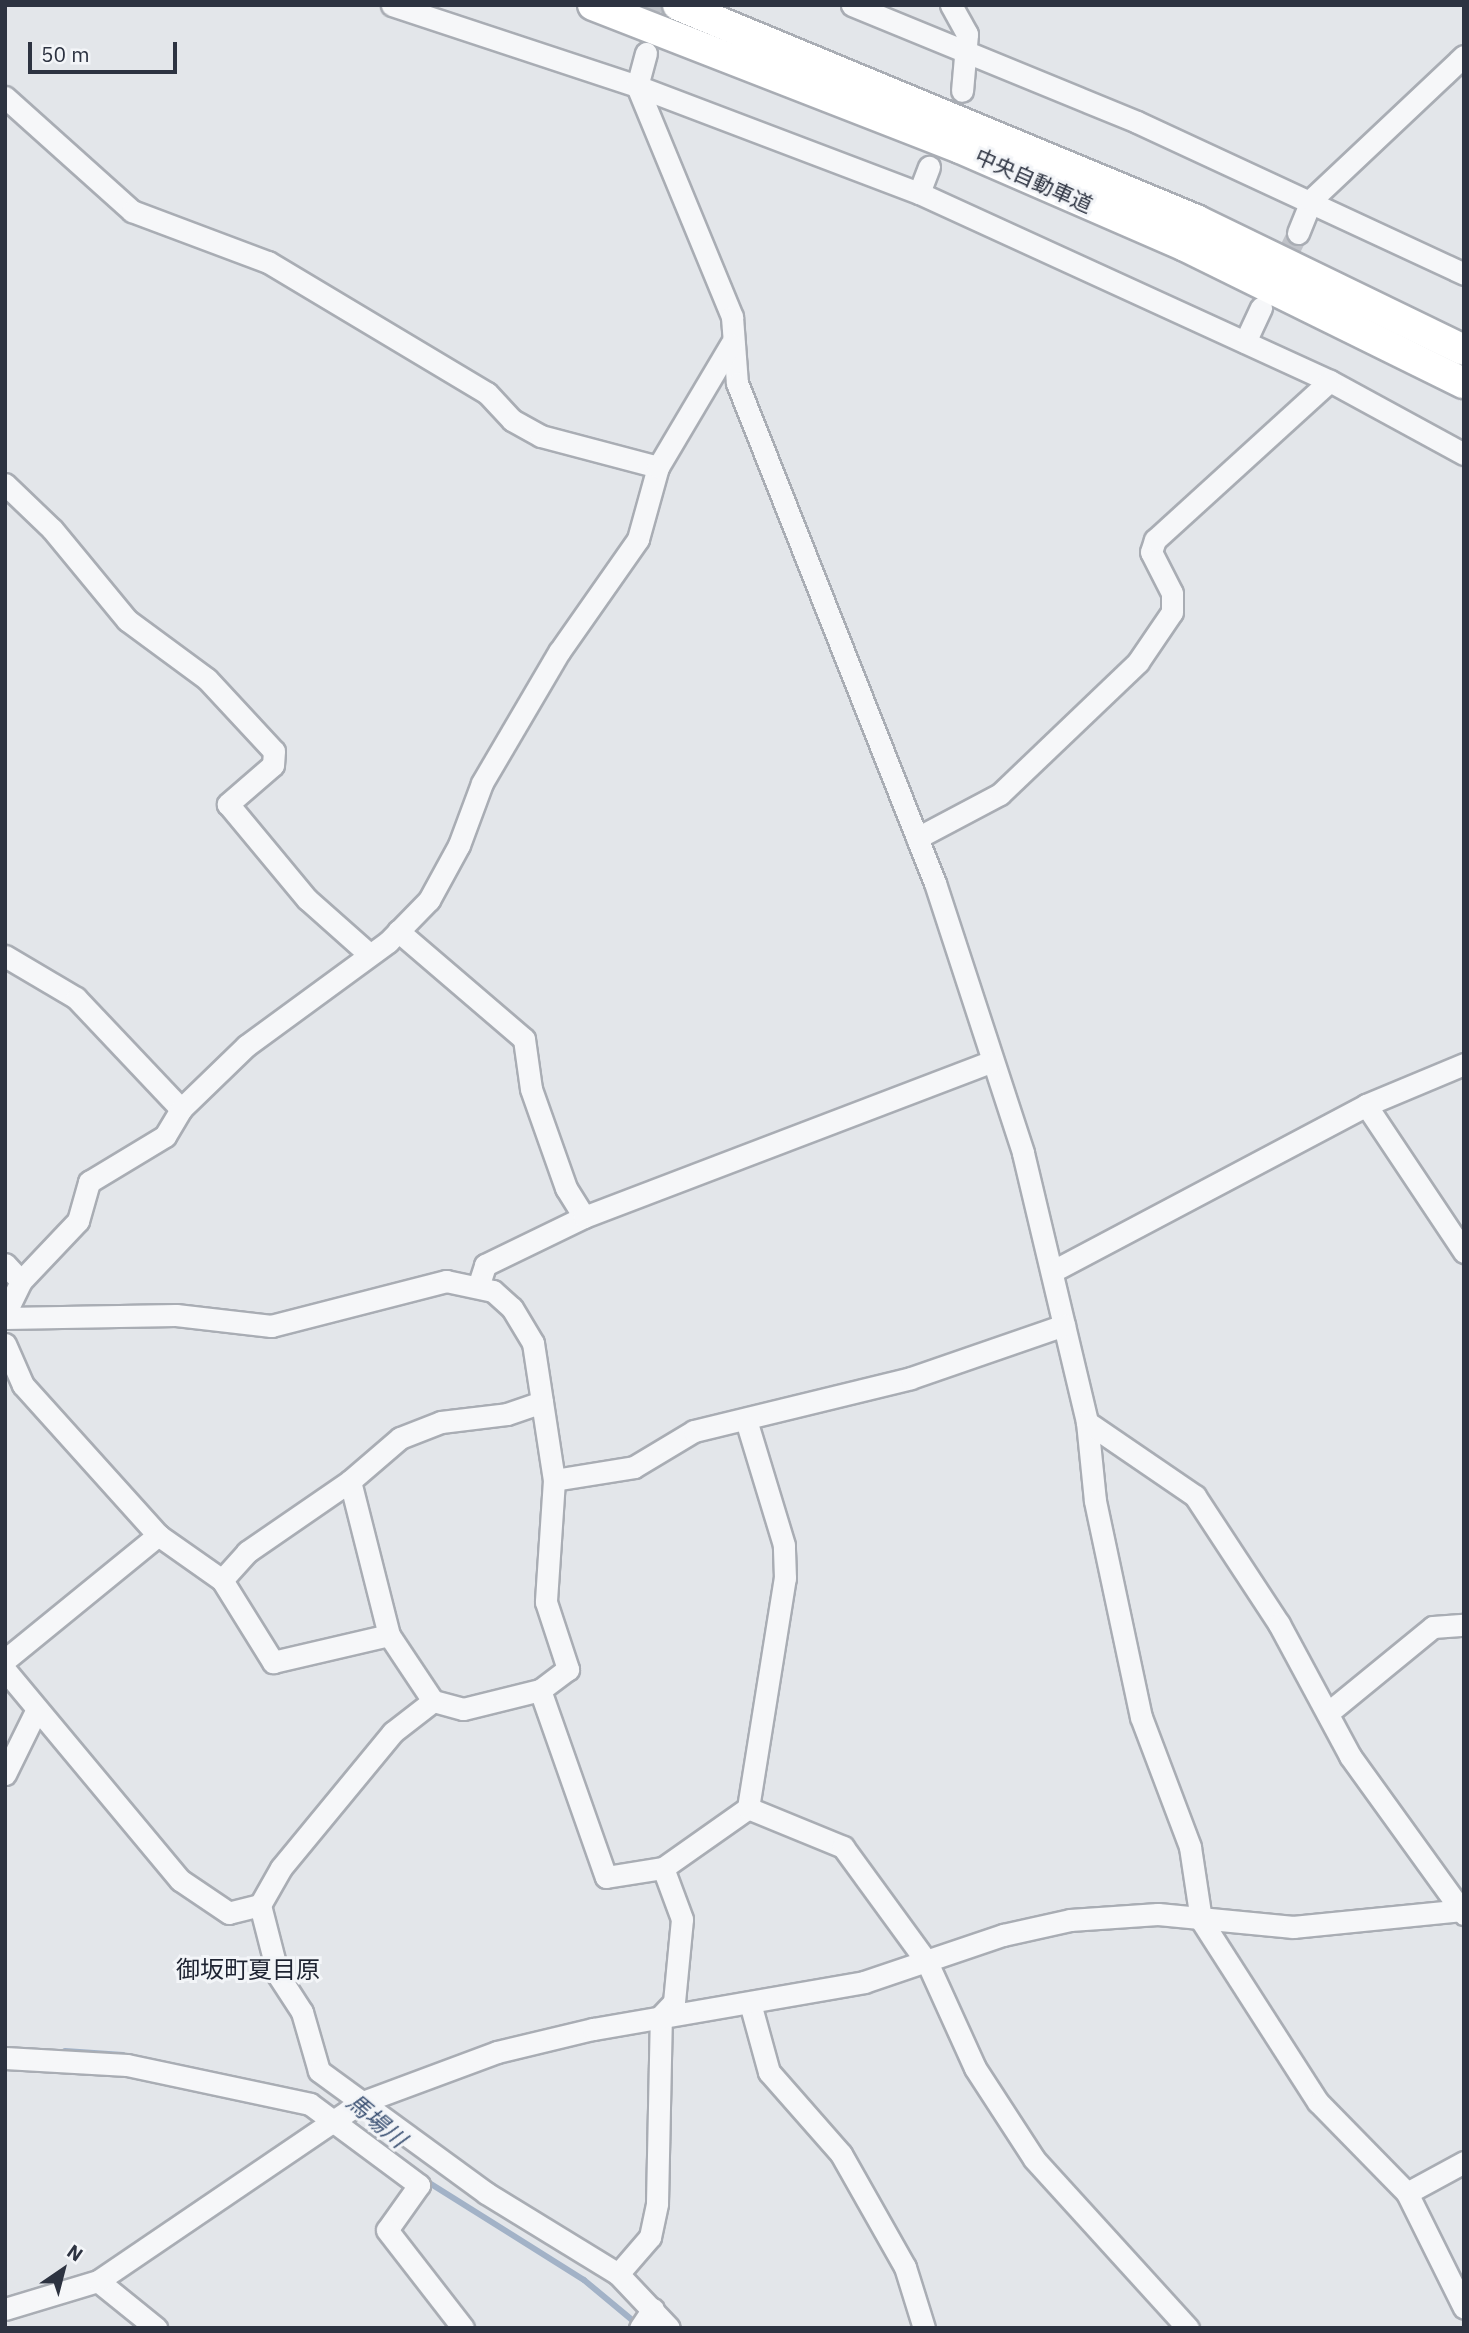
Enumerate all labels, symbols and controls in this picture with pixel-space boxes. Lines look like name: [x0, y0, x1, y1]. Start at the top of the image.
scale bar: [32, 28, 180, 72]
text: 50 m: [41, 40, 90, 68]
street label: 中央自動車道: [971, 143, 1097, 217]
district label: 御坂町夏目原: [176, 1956, 320, 1984]
water label: 馬場川: [342, 2087, 412, 2153]
north arrow: [28, 2235, 98, 2305]
text: N: [63, 2239, 88, 2267]

